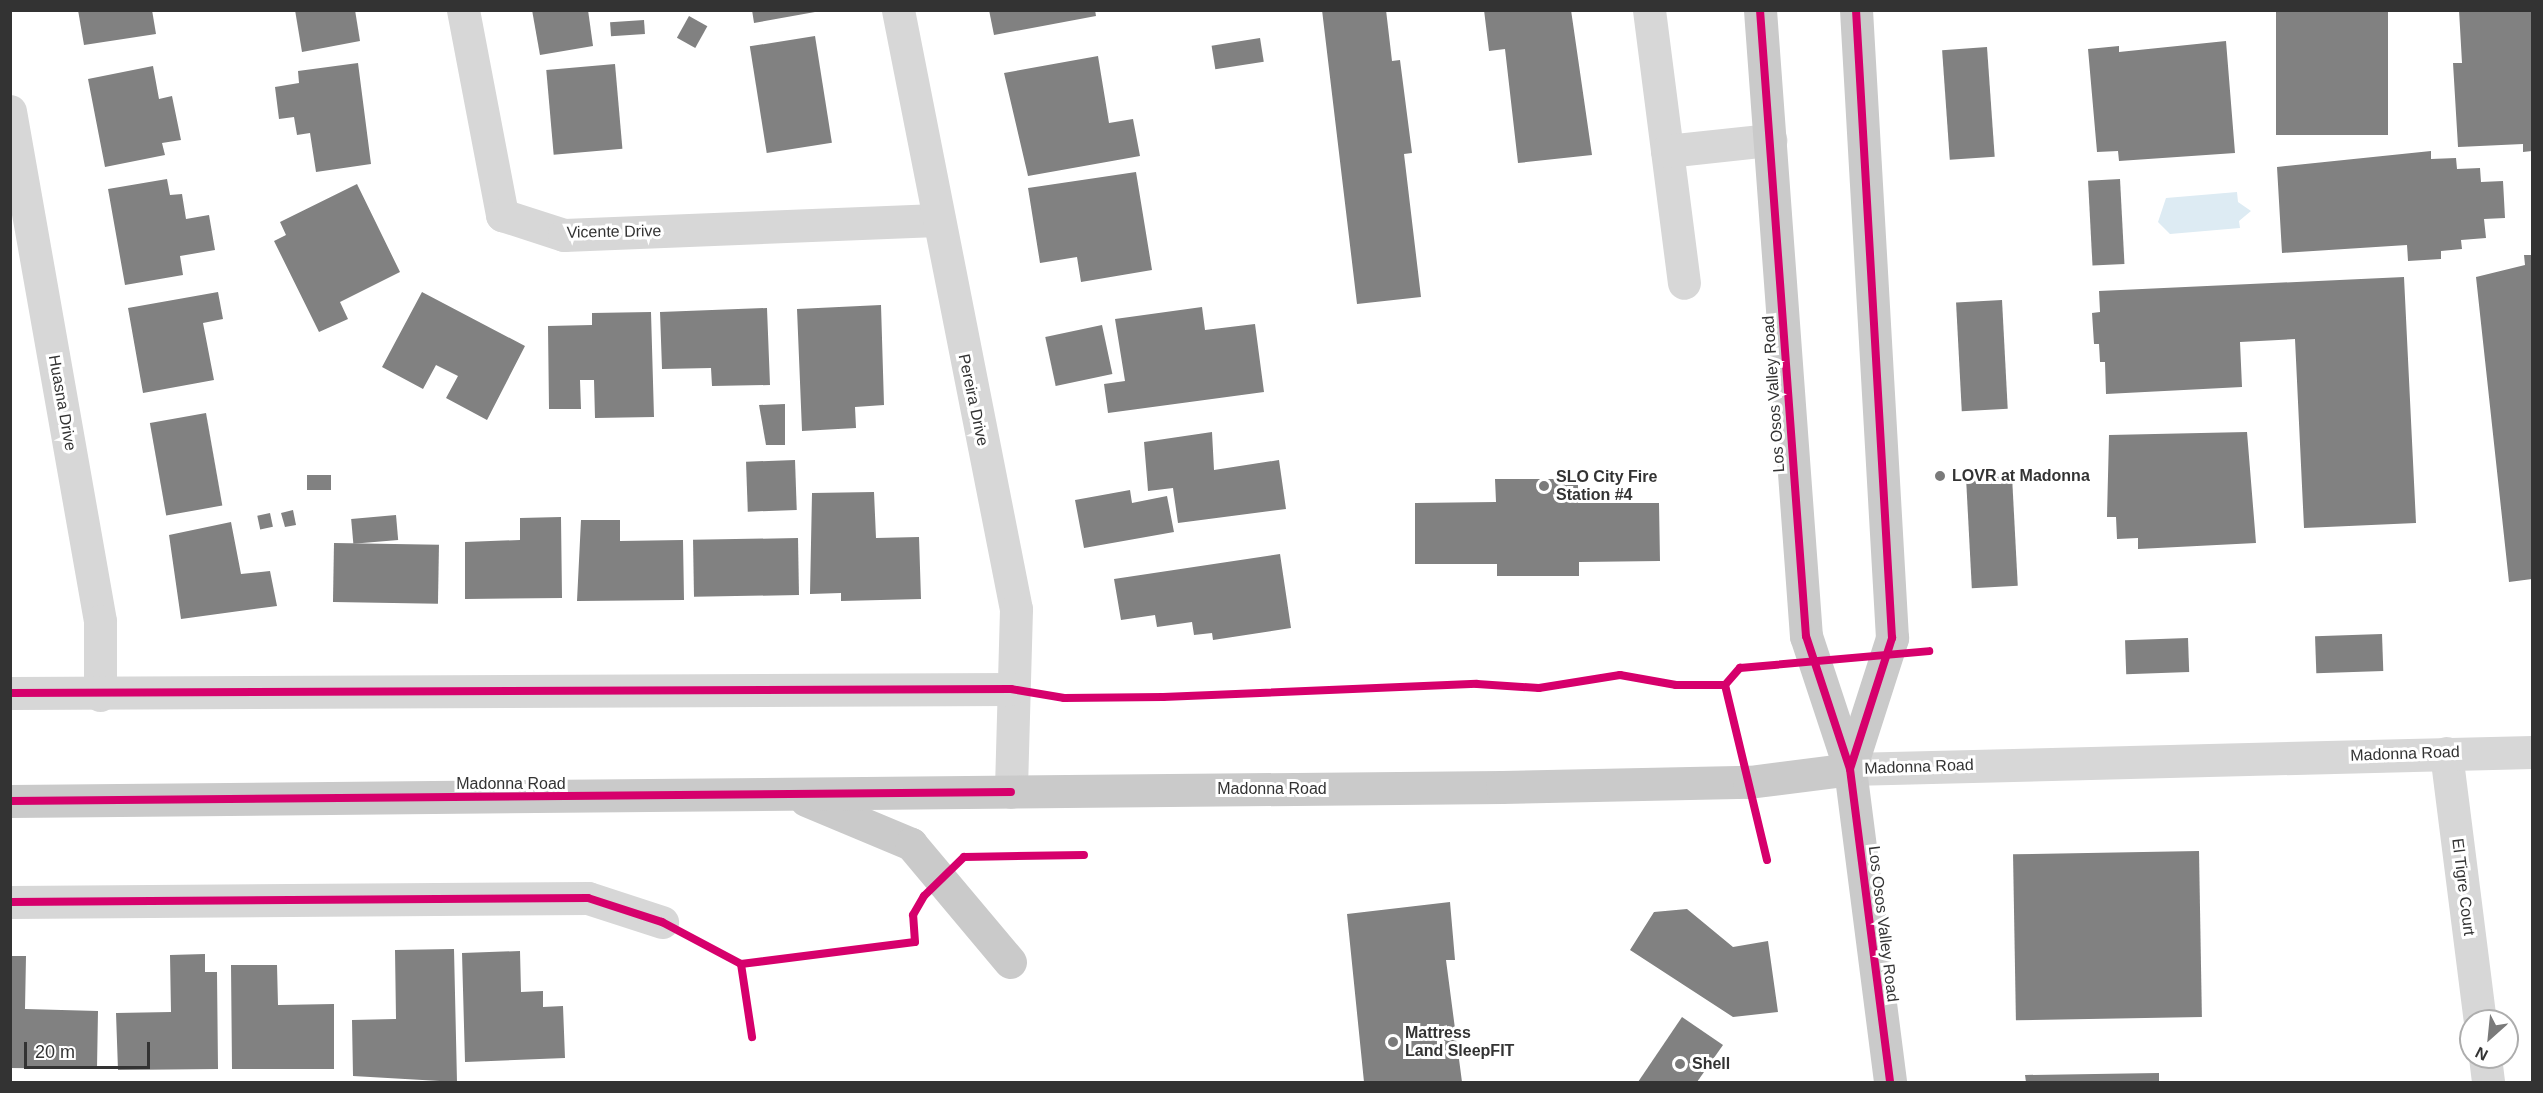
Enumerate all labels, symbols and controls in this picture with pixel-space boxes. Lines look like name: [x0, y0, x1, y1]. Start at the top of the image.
street label: Vicente Drive: [566, 222, 662, 242]
street label: Los Osos Valley Road: [1759, 315, 1789, 473]
street label: Pereira Drive: [954, 352, 992, 448]
street label: Huasna Drive: [44, 354, 80, 452]
place label: LOVR at Madonna: [1952, 466, 2090, 486]
place label: SLO City Fire Station #4: [1556, 467, 1657, 505]
marker: LOVR at Madonna: [1933, 469, 1947, 483]
marker: SLO City Fire Station #4: [1537, 479, 1551, 493]
street label: Madonna Road: [2350, 742, 2460, 766]
street label: Madonna Road: [1864, 755, 1974, 779]
street label: Madonna Road: [456, 774, 566, 794]
street label: Madonna Road: [1217, 779, 1327, 799]
street label: El Tigre Court: [2447, 837, 2479, 937]
street label: Los Osos Valley Road: [1864, 845, 1902, 1003]
north arrow: [2459, 1009, 2519, 1069]
place label: Mattress Land SleepFIT: [1405, 1023, 1514, 1061]
scale bar: [27, 1030, 153, 1068]
marker: Mattress Land SleepFIT: [1386, 1035, 1400, 1049]
text: 20 m: [35, 1042, 75, 1062]
text: N: [2472, 1044, 2491, 1064]
place label: Shell: [1692, 1054, 1730, 1074]
marker: Shell: [1673, 1057, 1687, 1071]

